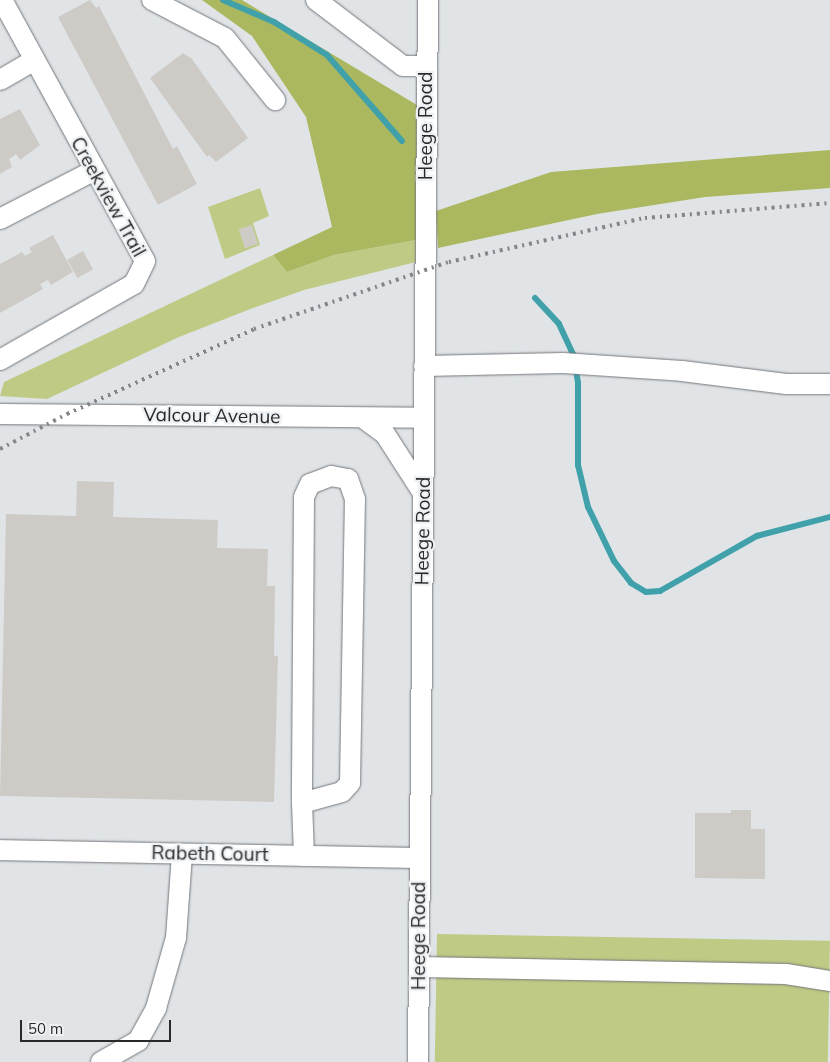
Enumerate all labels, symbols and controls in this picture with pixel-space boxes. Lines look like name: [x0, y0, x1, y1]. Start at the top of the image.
street label: Heege Road: [415, 72, 437, 180]
street label: Creekview Trail: [66, 133, 150, 261]
street label: Valcour Avenue: [143, 403, 281, 429]
street label: Heege Road: [411, 477, 435, 585]
street label: Rabeth Court: [151, 842, 269, 866]
street label: Heege Road: [408, 882, 430, 990]
scale bar: [22, 1010, 174, 1042]
text: 50 m: [28, 1019, 63, 1038]

